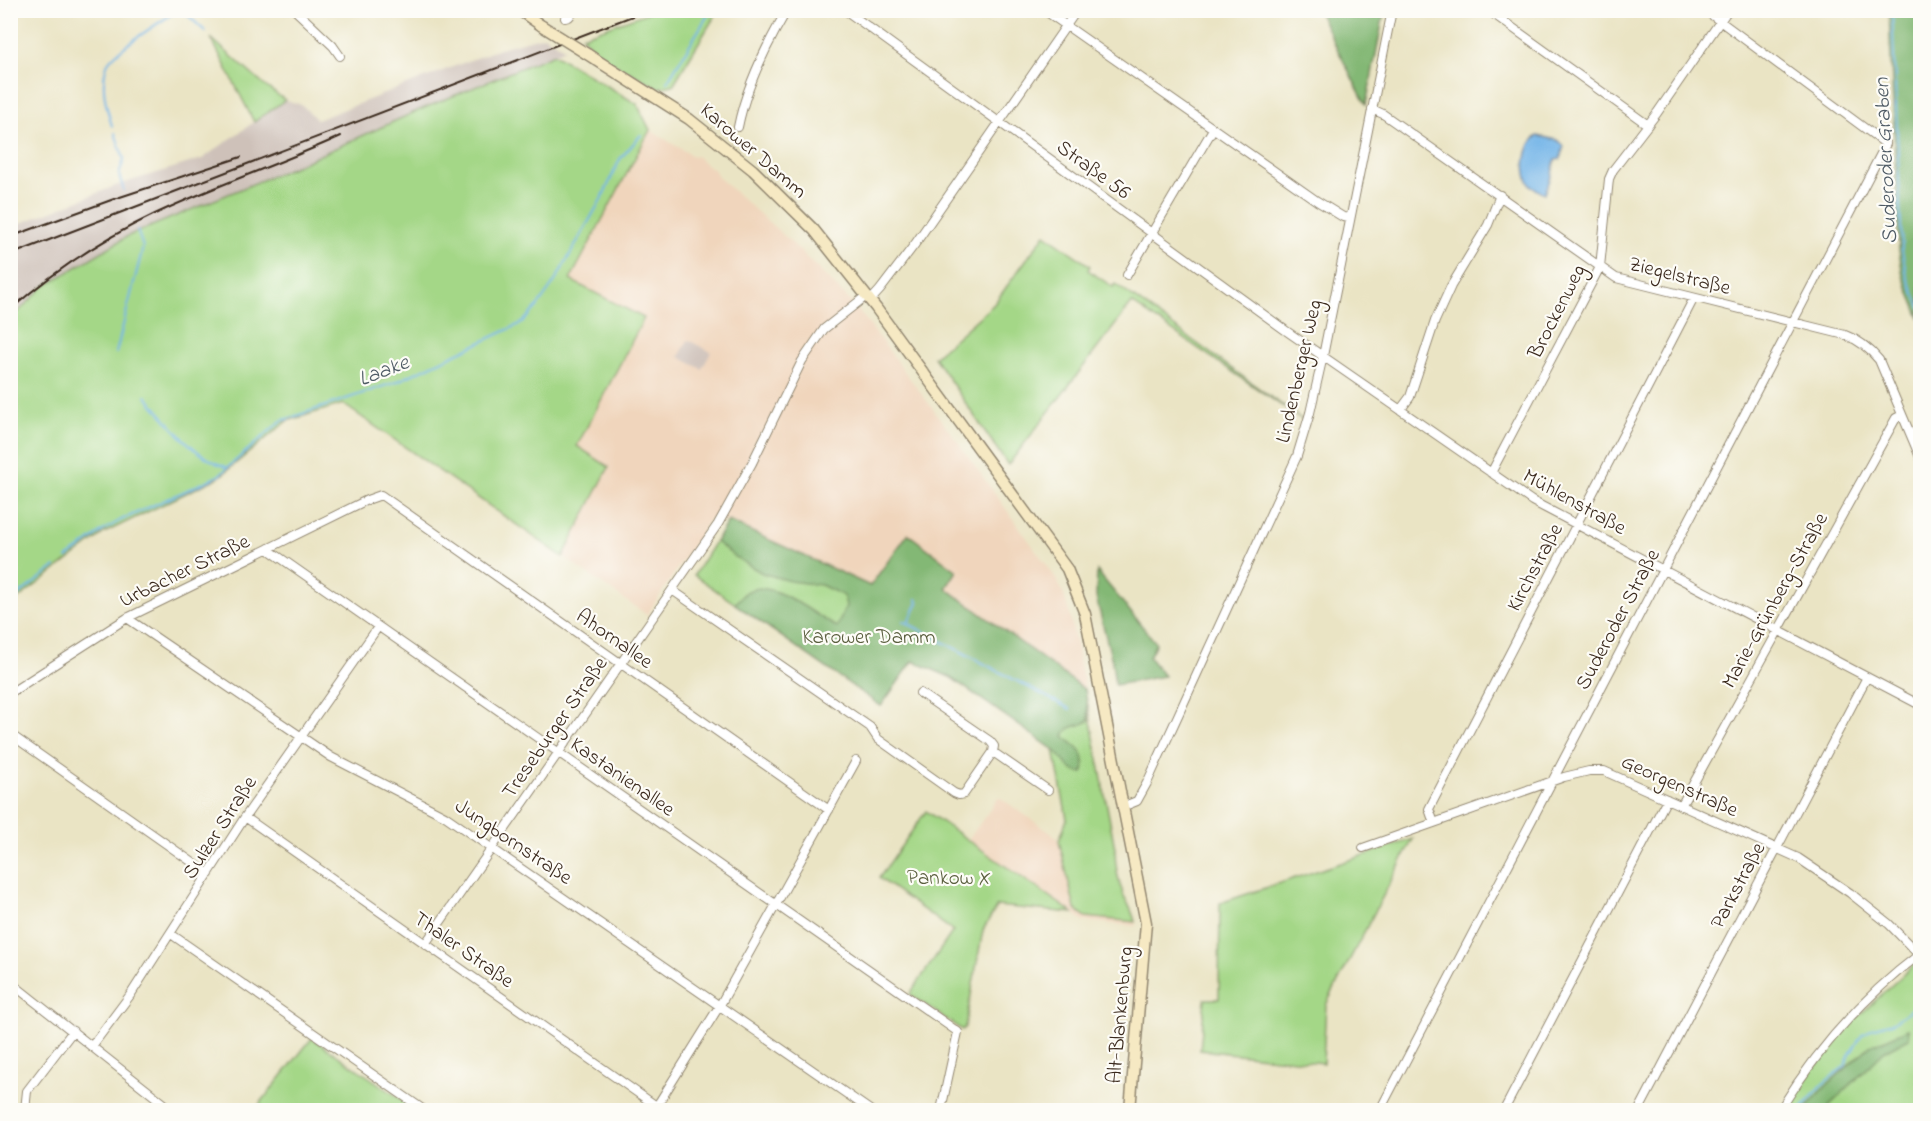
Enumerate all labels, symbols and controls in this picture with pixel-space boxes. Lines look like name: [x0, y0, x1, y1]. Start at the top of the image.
water label: Suderoder Graben: [1867, 76, 1907, 245]
street label: Karower Damm: [693, 96, 813, 207]
street label: Straße 56: [1050, 133, 1136, 208]
street label: Ziegelstraße: [1625, 250, 1734, 306]
street label: Brockenweg: [1521, 259, 1596, 366]
street label: Lindenberger Weg: [1269, 297, 1333, 447]
water label: Laake: [354, 347, 415, 396]
street label: Mühlenstraße: [1517, 462, 1632, 544]
street label: Marie-Grünberg-Straße: [1715, 507, 1839, 695]
street label: Kirchstraße: [1500, 518, 1572, 617]
street label: Urbacher Straße: [115, 527, 256, 616]
street label: Suderoder Straße: [1569, 544, 1669, 696]
street label: Ahornallee: [569, 602, 659, 677]
park label: Karower Damm: [802, 623, 936, 653]
street label: Treseburger Straße: [495, 651, 618, 806]
street label: Kastanienallee: [563, 730, 681, 825]
street label: Georgenstraße: [1615, 748, 1743, 828]
street label: Sulzer Straße: [176, 770, 266, 886]
street label: Jungbornstraße: [447, 792, 578, 895]
street label: Parkstraße: [1703, 837, 1774, 934]
park label: Pankow X: [907, 864, 991, 894]
street label: Thaler Straße: [406, 905, 520, 997]
street label: Alt-Blankenburg: [1100, 945, 1144, 1085]

